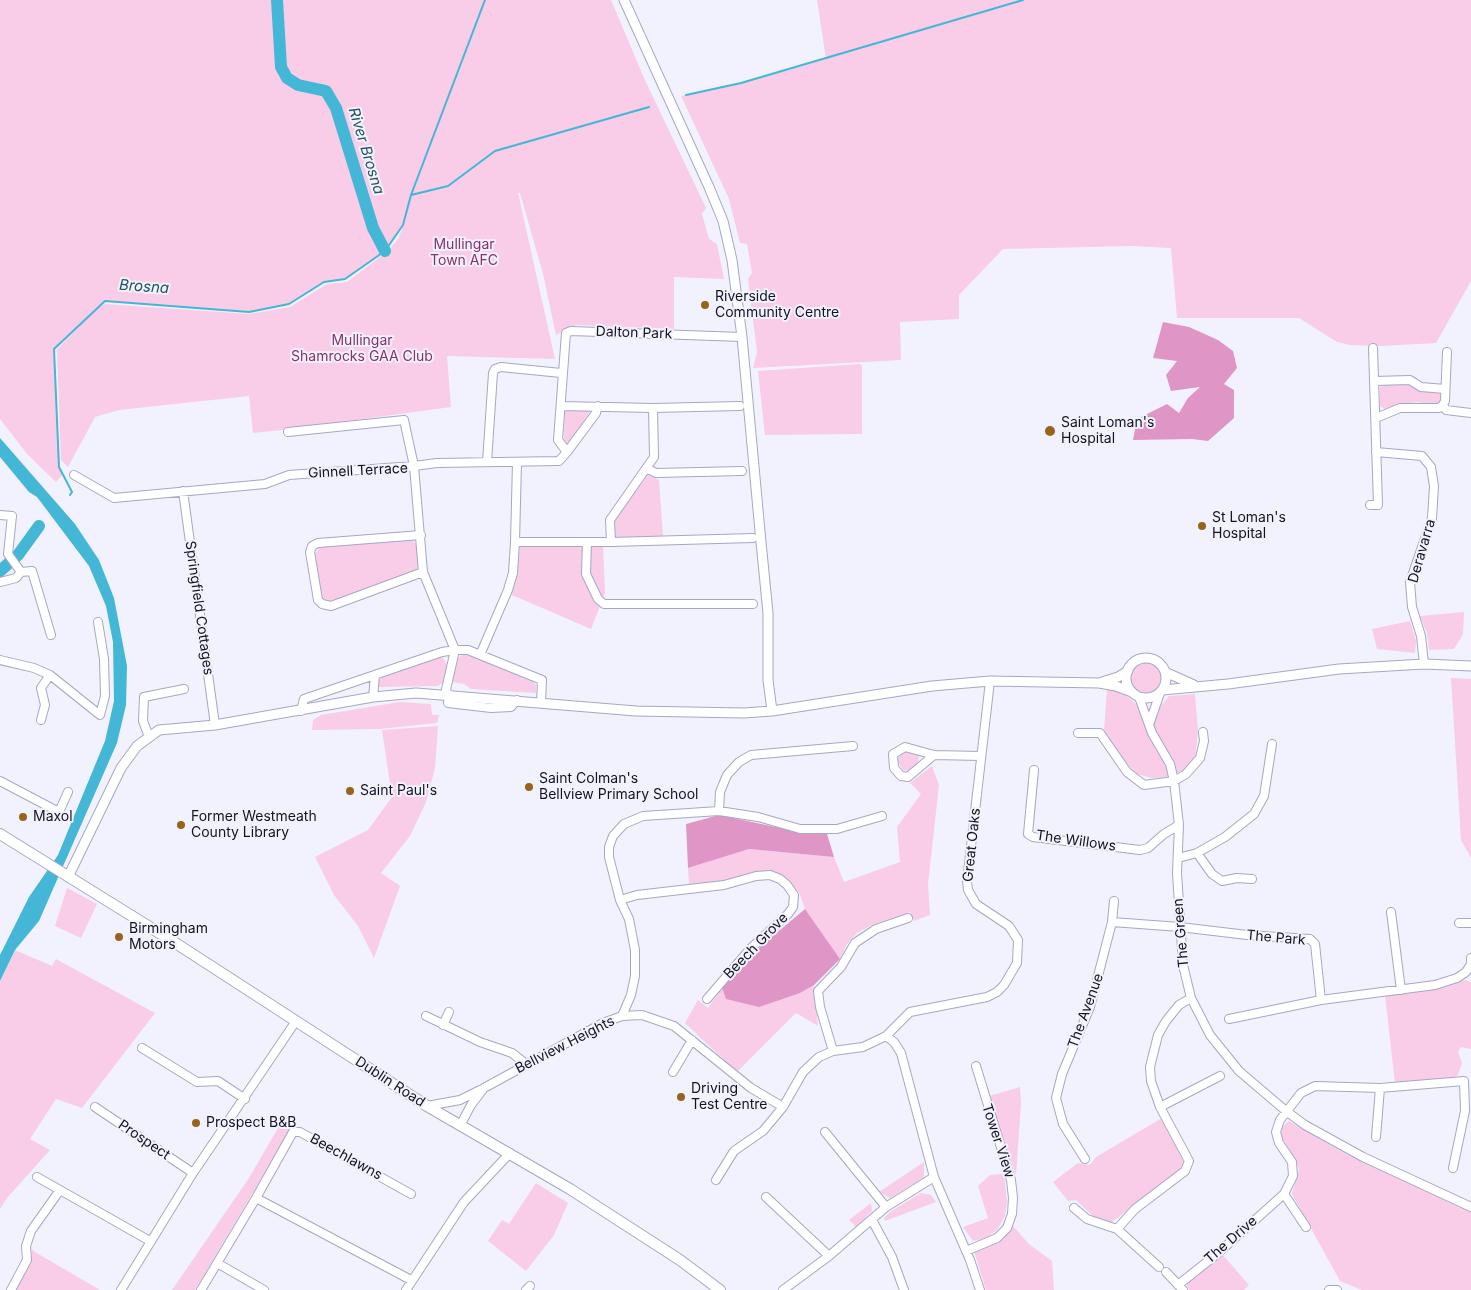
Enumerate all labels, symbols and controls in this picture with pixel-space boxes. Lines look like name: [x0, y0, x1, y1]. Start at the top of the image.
water label: River Brosna: [344, 105, 388, 197]
park label: Mullingar Town AFC: [430, 237, 498, 270]
water label: Brosna: [118, 276, 170, 298]
place label: Riverside Community Centre: [715, 289, 839, 322]
marker: Riverside Community Centre: [699, 299, 711, 311]
street label: Dalton Park: [595, 323, 673, 343]
park label: Mullingar Shamrocks GAA Club: [291, 333, 433, 366]
place label: Saint Loman's Hospital: [1061, 415, 1154, 448]
marker: Saint Loman's Hospital: [1043, 424, 1057, 438]
street label: Ginnell Terrace: [308, 460, 408, 482]
place label: St Loman's Hospital: [1212, 510, 1286, 542]
street label: Deravarra: [1405, 517, 1439, 585]
marker: St Loman's Hospital: [1196, 520, 1208, 532]
street label: Springfield Cottages: [181, 540, 217, 676]
place label: Saint Colman's Bellview Primary School: [539, 771, 698, 804]
marker: Saint Colman's Bellview Primary School: [523, 781, 535, 793]
place label: Saint Paul's: [360, 783, 437, 799]
marker: Saint Paul's: [344, 785, 356, 797]
street label: Great Oaks: [960, 807, 984, 883]
place label: Maxol: [33, 809, 73, 825]
place label: Former Westmeath County Library: [191, 809, 317, 842]
marker: Maxol: [17, 811, 29, 823]
marker: Former Westmeath County Library: [175, 819, 187, 831]
street label: The Willows: [1035, 827, 1117, 855]
street label: The Green: [1170, 898, 1192, 968]
street label: Beech Grove: [720, 910, 792, 982]
place label: Birmingham Motors: [129, 921, 208, 954]
street label: The Park: [1246, 927, 1306, 949]
marker: Birmingham Motors: [113, 931, 125, 943]
street label: The Avenue: [1065, 971, 1107, 1051]
street label: Bellview Heights: [512, 1013, 618, 1077]
street label: Dublin Road: [352, 1053, 428, 1111]
place label: Driving Test Centre: [691, 1081, 767, 1114]
marker: Driving Test Centre: [675, 1091, 687, 1103]
street label: Tower View: [978, 1102, 1018, 1180]
place label: Prospect B&B: [206, 1115, 296, 1131]
street label: Prospect: [115, 1117, 173, 1163]
marker: Prospect B&B: [190, 1117, 202, 1129]
street label: Beechlawns: [307, 1130, 385, 1184]
street label: The Drive: [1201, 1213, 1261, 1267]

